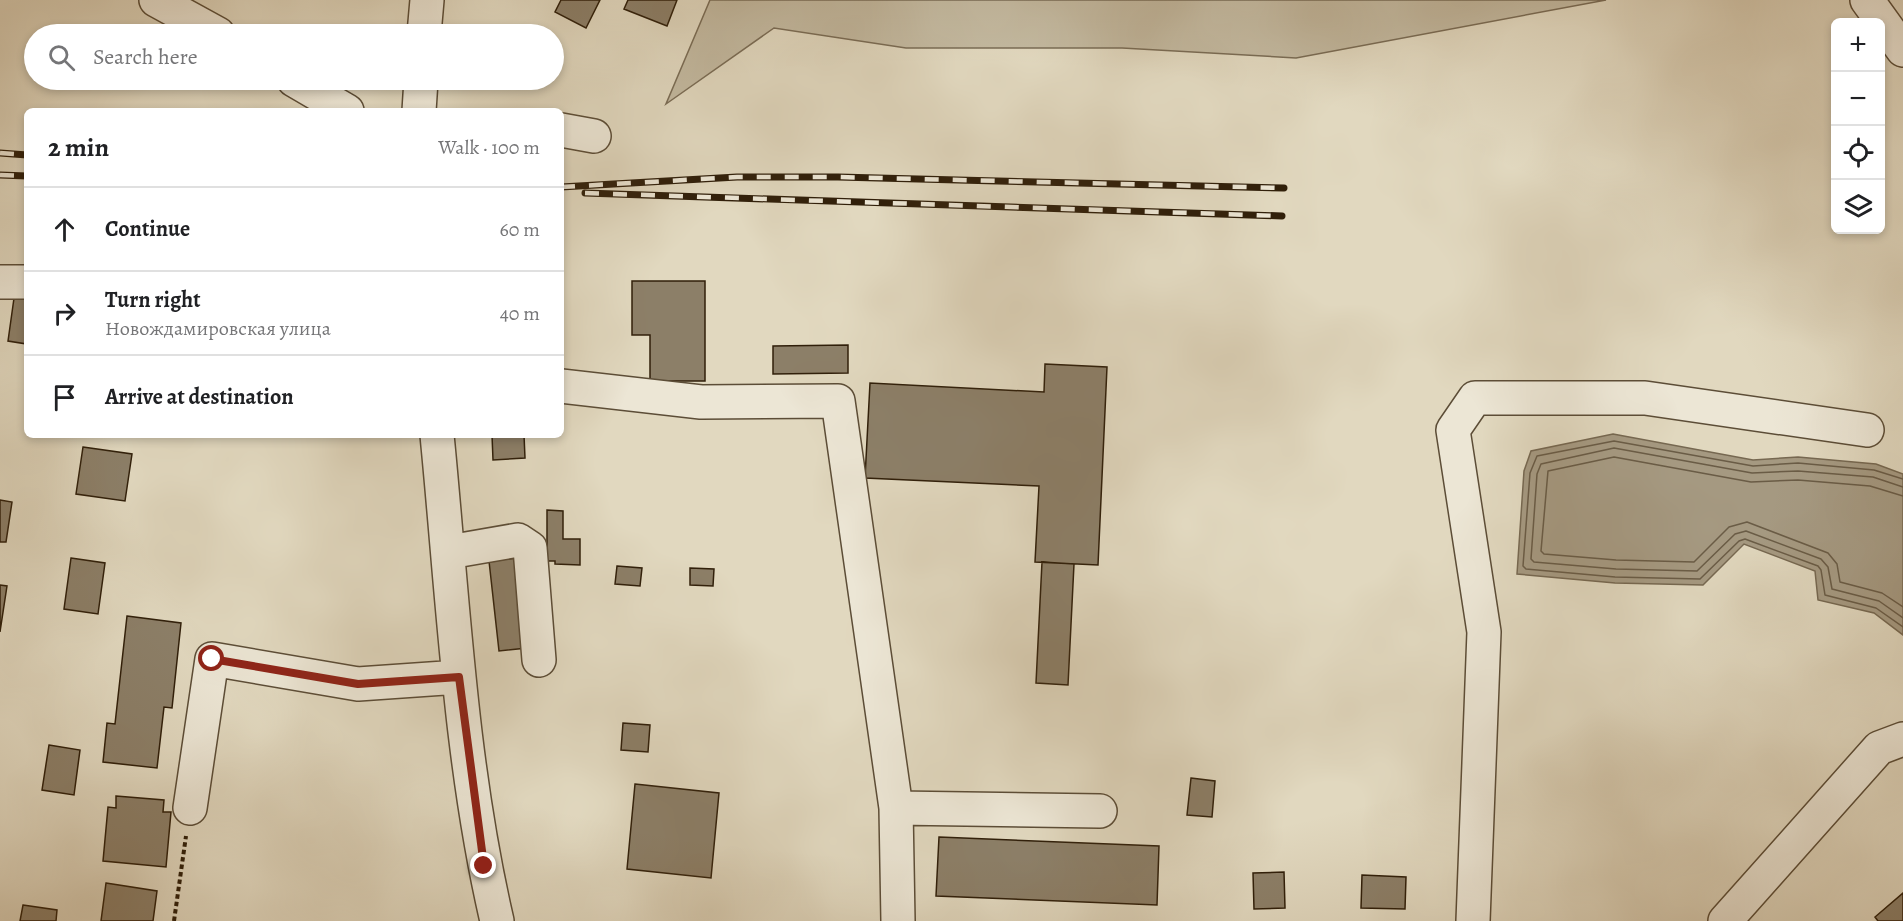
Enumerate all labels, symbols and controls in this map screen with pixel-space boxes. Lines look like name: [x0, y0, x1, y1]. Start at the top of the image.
map controls: [1831, 18, 1885, 234]
button: +: [1831, 18, 1885, 72]
search box: [24, 24, 564, 90]
icon: search: [45, 41, 78, 74]
text: Search here: [93, 42, 198, 72]
button: −: [1831, 72, 1885, 126]
button: locate: [1831, 126, 1885, 180]
text: 2 min: [48, 130, 109, 165]
text: Walk · 100 m: [438, 134, 540, 161]
button: layers: [1831, 180, 1885, 234]
icon: ahead: [48, 213, 81, 246]
text: Continue: [105, 214, 190, 244]
text: 60 m: [500, 216, 540, 243]
text: Turn right: [105, 285, 201, 315]
icon: right: [48, 297, 81, 330]
text: 40 m: [500, 300, 540, 327]
text: Новождамировская улица: [105, 315, 331, 342]
icon: arrive: [48, 381, 81, 414]
text: Arrive at destination: [105, 382, 294, 412]
route start: [198, 645, 224, 671]
route end: [470, 852, 496, 878]

